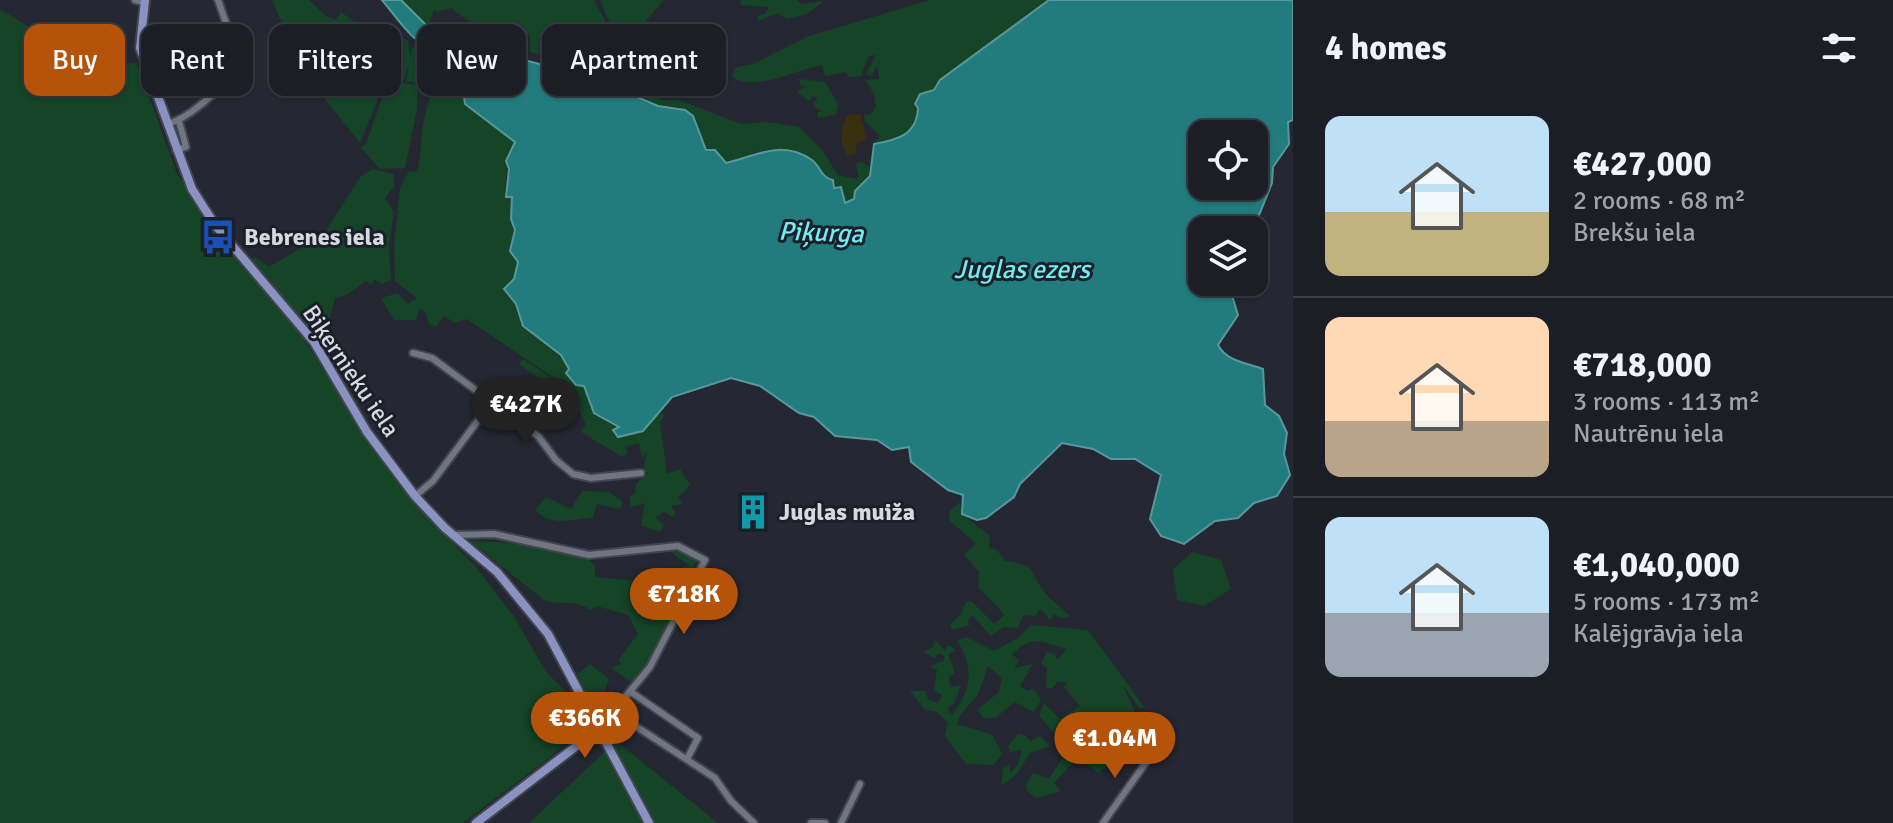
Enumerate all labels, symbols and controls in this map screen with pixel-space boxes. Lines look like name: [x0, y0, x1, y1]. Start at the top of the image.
chip: Buy: [24, 24, 125, 96]
chip: Rent: [141, 24, 253, 96]
chip: Filters: [269, 24, 401, 96]
chip: New: [417, 24, 526, 96]
chip: Apartment: [542, 24, 726, 96]
icon: filters: [1817, 26, 1861, 70]
text: 4 homes: [1325, 27, 1446, 69]
map controls: [1188, 120, 1268, 296]
button: locate: [1188, 120, 1268, 200]
text: €427,000: [1573, 143, 1712, 185]
icon: home: [1389, 148, 1485, 244]
text: 2 rooms · 68 m²: [1573, 185, 1746, 217]
water label: Piķurga: [778, 216, 865, 250]
button: layers: [1188, 216, 1268, 296]
text: Brekšu iela: [1573, 217, 1696, 249]
bus stop icon: Bebrenes iela: [199, 218, 237, 256]
place label: Bebrenes iela: [244, 222, 385, 252]
water label: Juglas ezers: [954, 254, 1093, 286]
street label: Biķernieku iela: [296, 299, 406, 443]
text: €718,000: [1573, 344, 1712, 386]
icon: home: [1389, 349, 1485, 445]
pin: €427K: [470, 378, 582, 446]
text: 3 rooms · 113 m²: [1573, 386, 1760, 418]
text: €427K: [490, 388, 562, 420]
text: Nautrēnu iela: [1573, 418, 1724, 450]
building icon: Juglas muiža: [734, 493, 772, 531]
place label: Juglas muiža: [779, 497, 915, 527]
text: €1,040,000: [1573, 544, 1740, 586]
icon: home: [1389, 549, 1485, 645]
pin: €718K: [628, 568, 740, 636]
text: €718K: [648, 578, 720, 610]
text: 5 rooms · 173 m²: [1573, 586, 1760, 618]
text: Kalējgrāvja iela: [1573, 618, 1744, 650]
pin: €366K: [529, 692, 641, 760]
text: €366K: [549, 702, 621, 734]
pin: €1.04M: [1050, 712, 1180, 780]
text: €1.04M: [1072, 722, 1158, 754]

